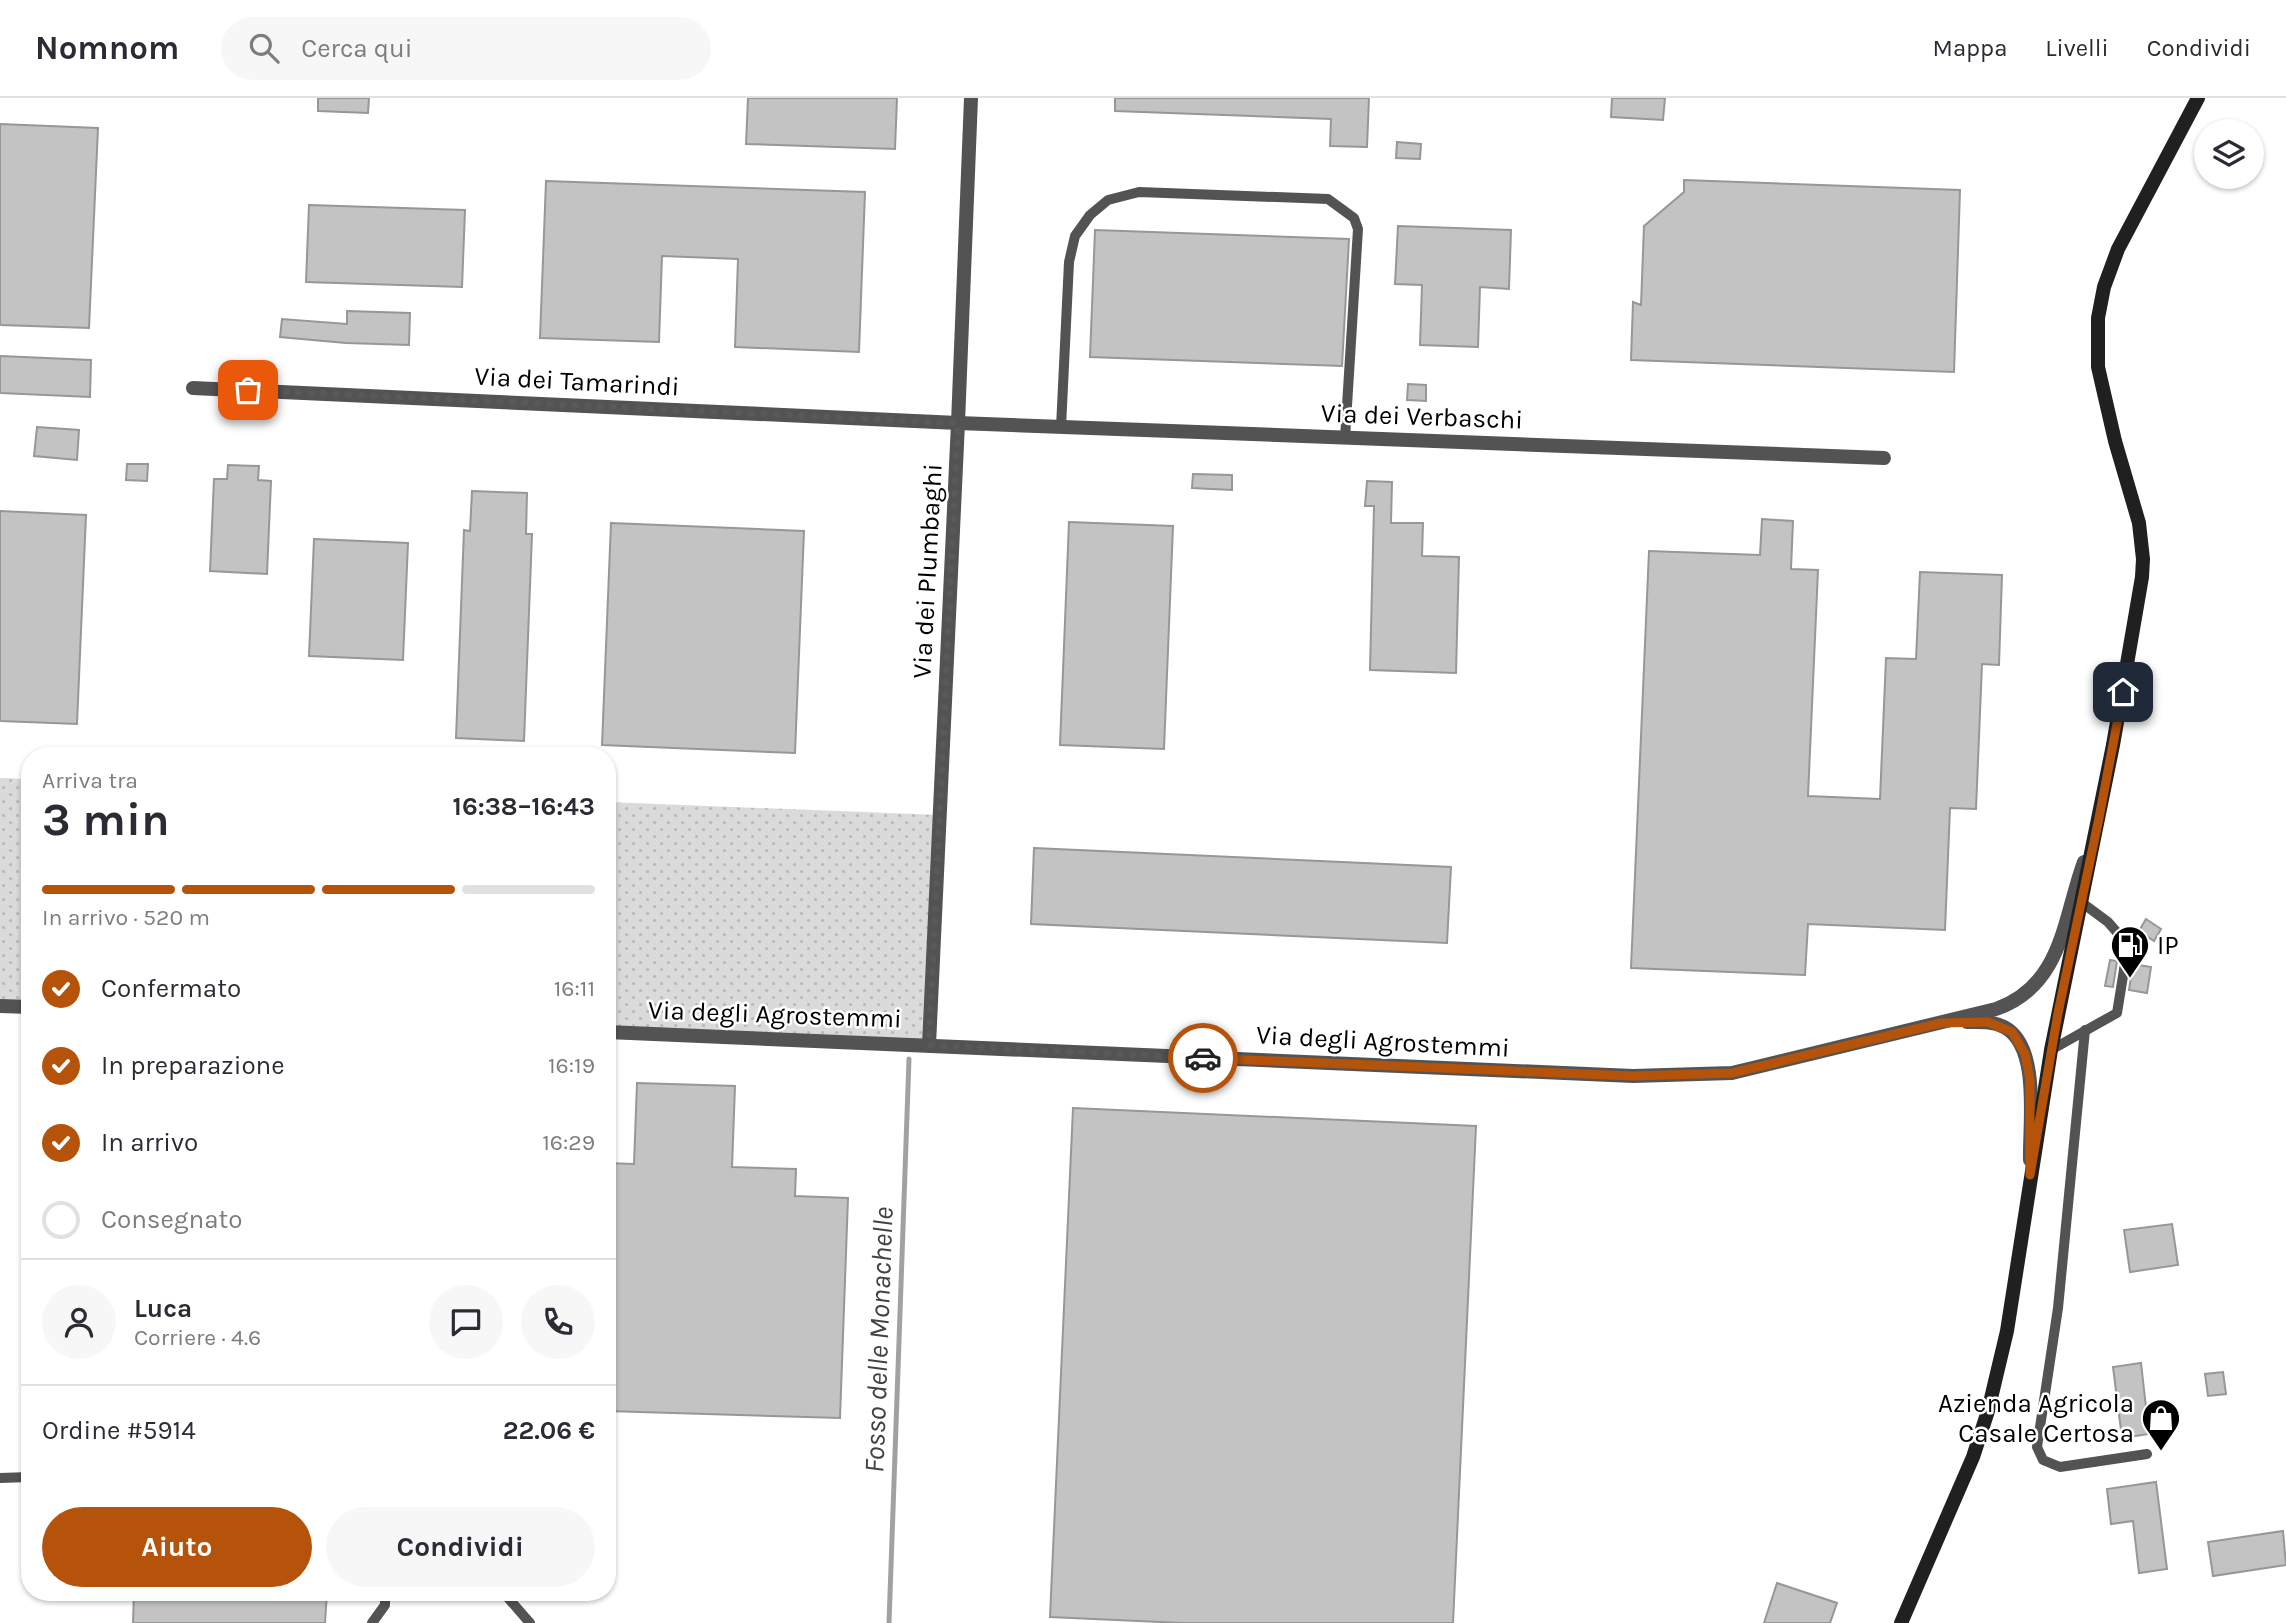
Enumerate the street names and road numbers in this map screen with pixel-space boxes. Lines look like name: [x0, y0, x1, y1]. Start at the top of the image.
street label: Via dei Tamarindi: [474, 361, 680, 402]
street label: Via dei Verbaschi: [1320, 397, 1524, 436]
street label: Via dei Plumbaghi: [906, 463, 949, 679]
street label: Via degli Agrostemmi: [648, 995, 902, 1034]
street label: Via degli Agrostemmi: [1255, 1019, 1511, 1064]

